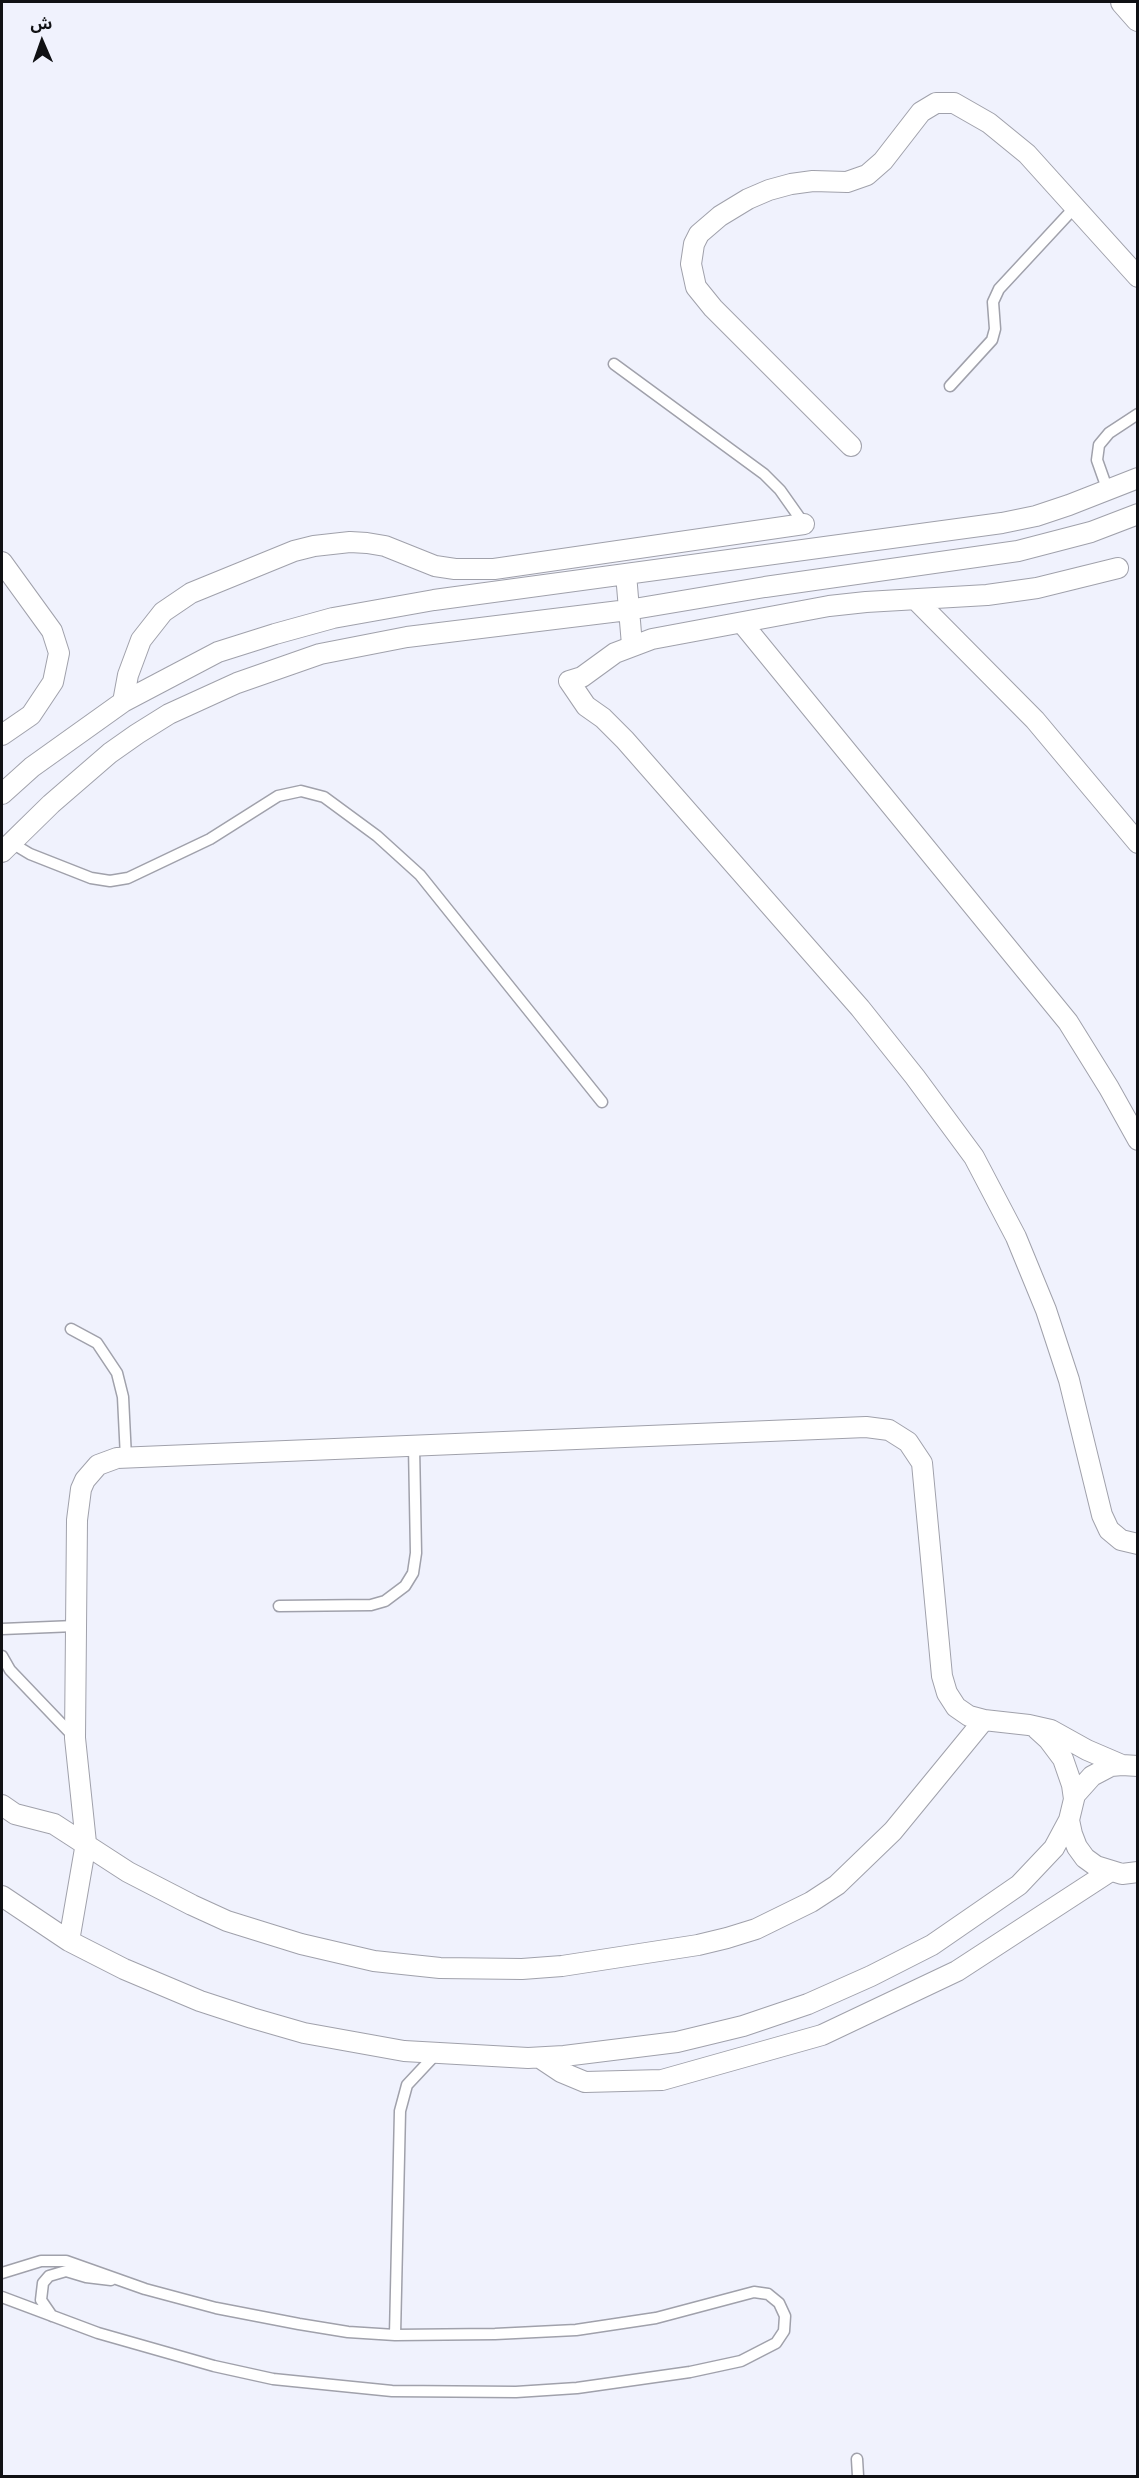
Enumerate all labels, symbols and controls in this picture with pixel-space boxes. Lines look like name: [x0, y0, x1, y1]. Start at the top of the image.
north arrow: [12, 12, 72, 72]
text: ش: [30, 14, 53, 34]

